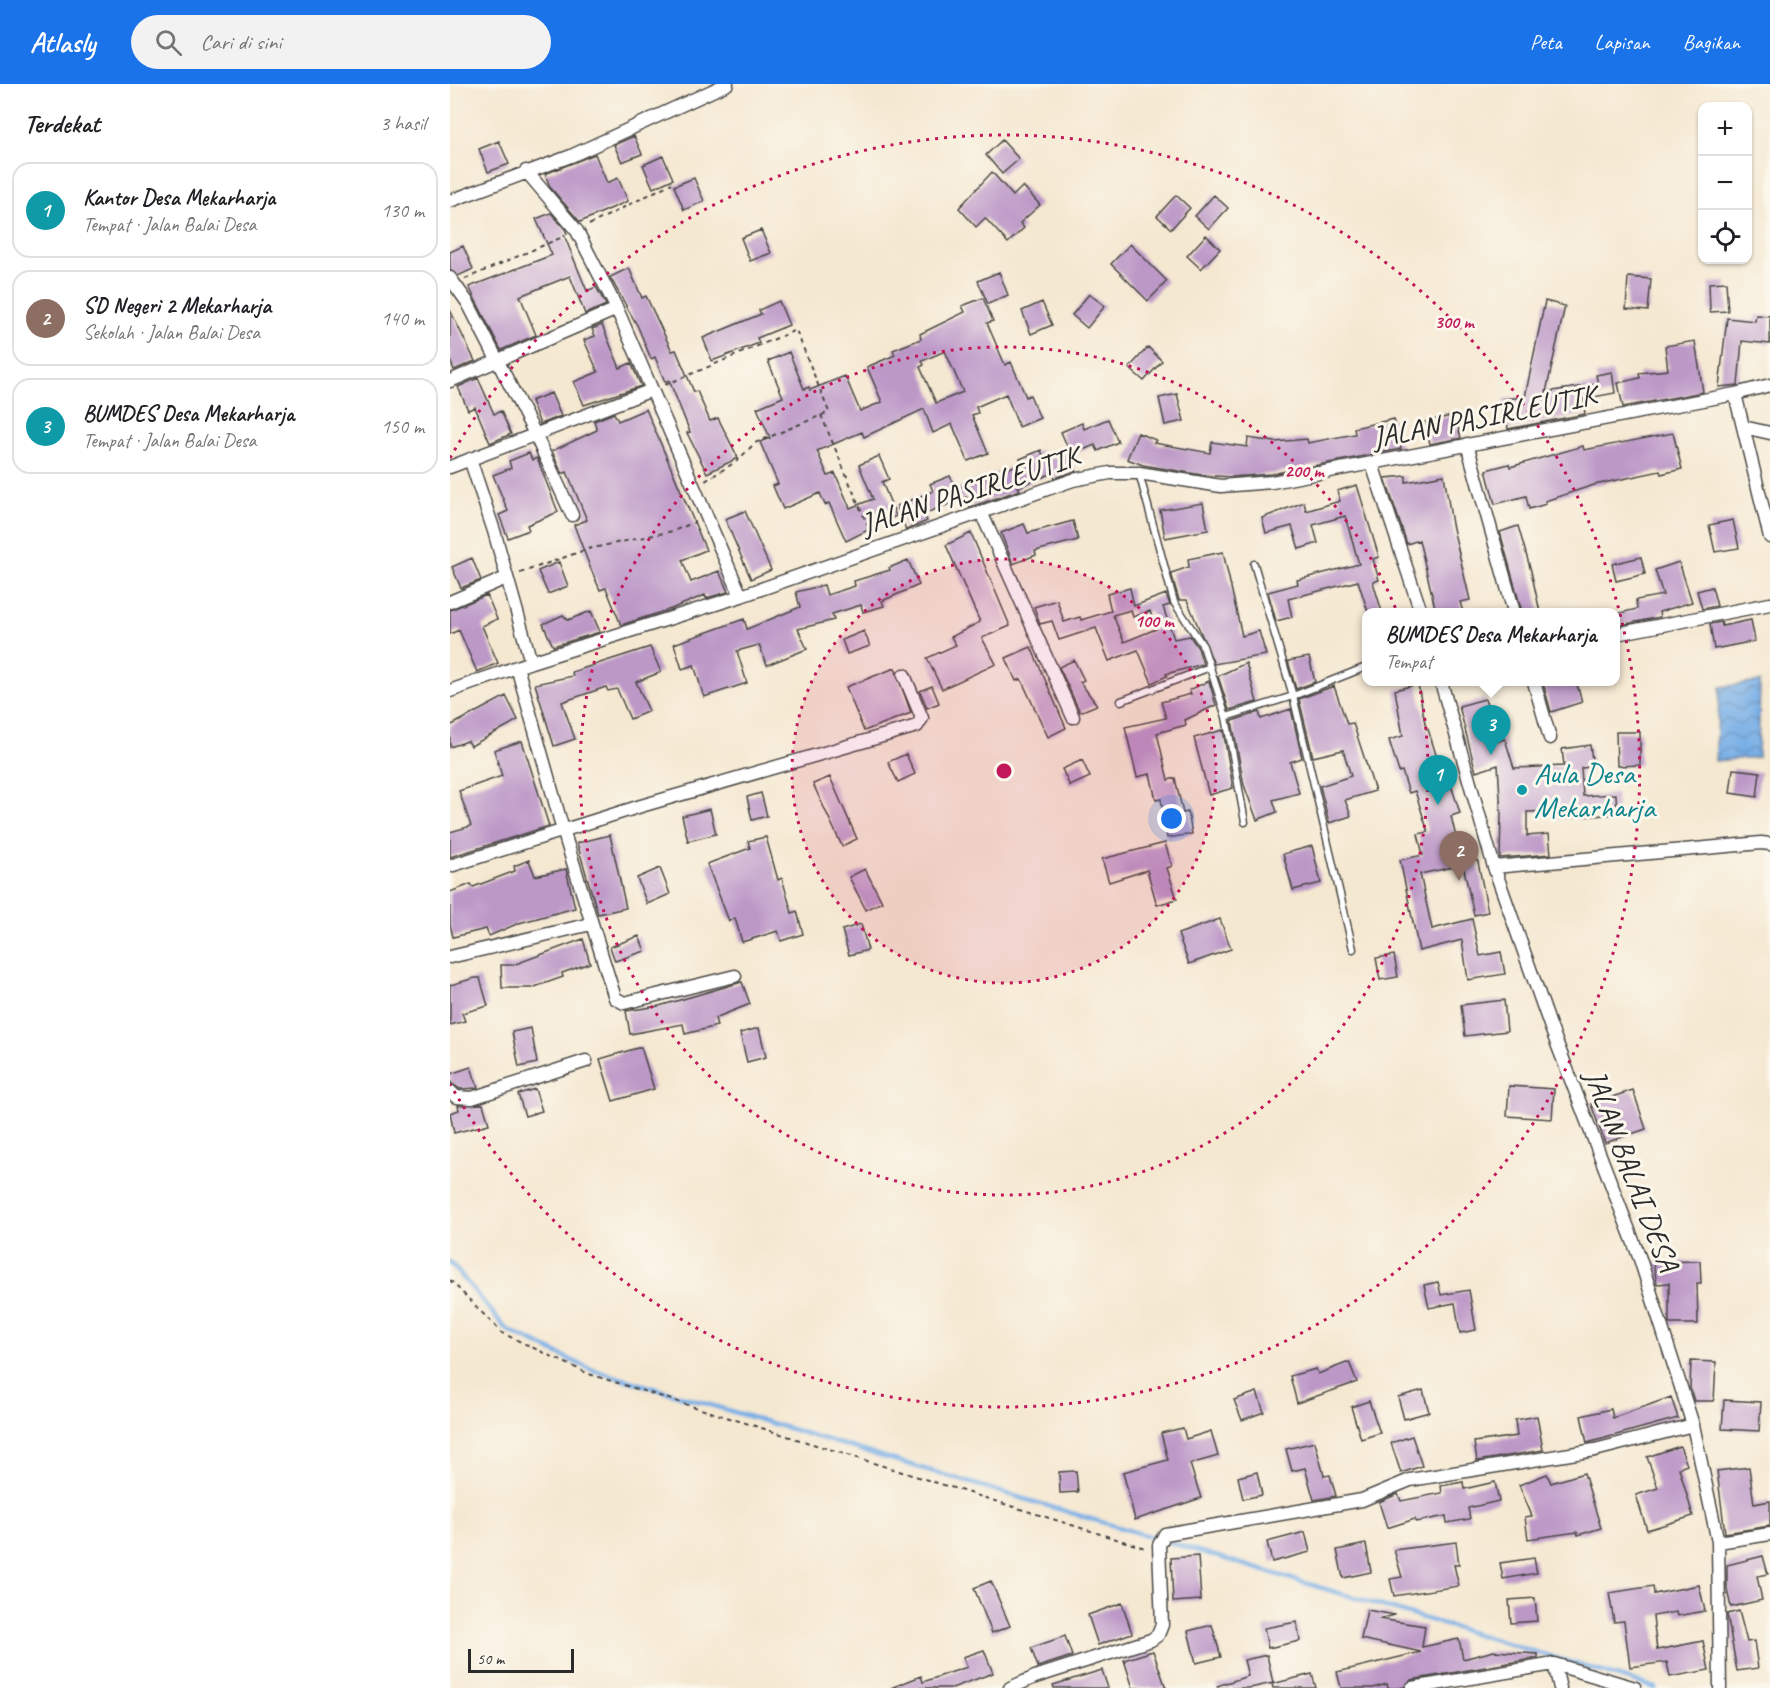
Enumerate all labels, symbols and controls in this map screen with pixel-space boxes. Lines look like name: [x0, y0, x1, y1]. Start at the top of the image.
search box: [131, 15, 551, 69]
text: Atlasly: [30, 25, 95, 60]
icon: search: [152, 26, 185, 59]
text: Cari di sini: [200, 28, 281, 56]
text: Peta: [1530, 29, 1562, 55]
text: Lapisan: [1595, 29, 1650, 55]
text: Bagikan: [1683, 29, 1740, 55]
map controls: [1698, 102, 1752, 264]
button: +: [1698, 102, 1752, 156]
text: Terdekat: [24, 107, 100, 140]
text: 3 hasil: [380, 111, 426, 136]
button: −: [1698, 156, 1752, 210]
text: Kantor Desa Mekarharja: [83, 184, 275, 212]
text: 1: [41, 198, 50, 223]
text: 130 m: [381, 198, 424, 223]
button: locate: [1698, 210, 1752, 264]
text: Tempat · Jalan Balai Desa: [83, 212, 256, 237]
text: SD Negeri 2 Mekarharja: [83, 292, 271, 320]
text: 2: [41, 306, 50, 331]
text: 140 m: [381, 306, 424, 331]
text: 300 m: [1435, 311, 1475, 333]
text: Sekolah · Jalan Balai Desa: [83, 320, 260, 345]
street label: JALAN PASIRLEUTIK: [1367, 375, 1604, 457]
text: BUMDES Desa Mekarharja: [83, 400, 294, 428]
text: 3: [41, 414, 50, 439]
text: 150 m: [381, 414, 424, 439]
text: Tempat · Jalan Balai Desa: [83, 428, 256, 453]
street label: JALAN PASIRLEUTIK: [854, 435, 1089, 544]
text: 200 m: [1285, 460, 1325, 482]
popup: [1362, 608, 1620, 686]
text: 100 m: [1135, 610, 1175, 632]
text: BUMDES Desa Mekarharja: [1385, 621, 1597, 649]
text: Tempat: [1385, 649, 1433, 674]
pin: 3: [1472, 706, 1510, 755]
place label: Aula Desa Mekarharja: [1534, 754, 1657, 826]
pin: 1: [1418, 756, 1458, 805]
centre of rings: [994, 761, 1014, 781]
marker: Aula Desa Mekarharja: [1515, 783, 1529, 797]
your location: [1157, 804, 1186, 833]
pin: 2: [1440, 832, 1478, 881]
street label: JALAN BALAI DESA: [1575, 1062, 1689, 1278]
scale bar: [468, 1646, 574, 1674]
text: 50 m: [477, 1649, 504, 1669]

